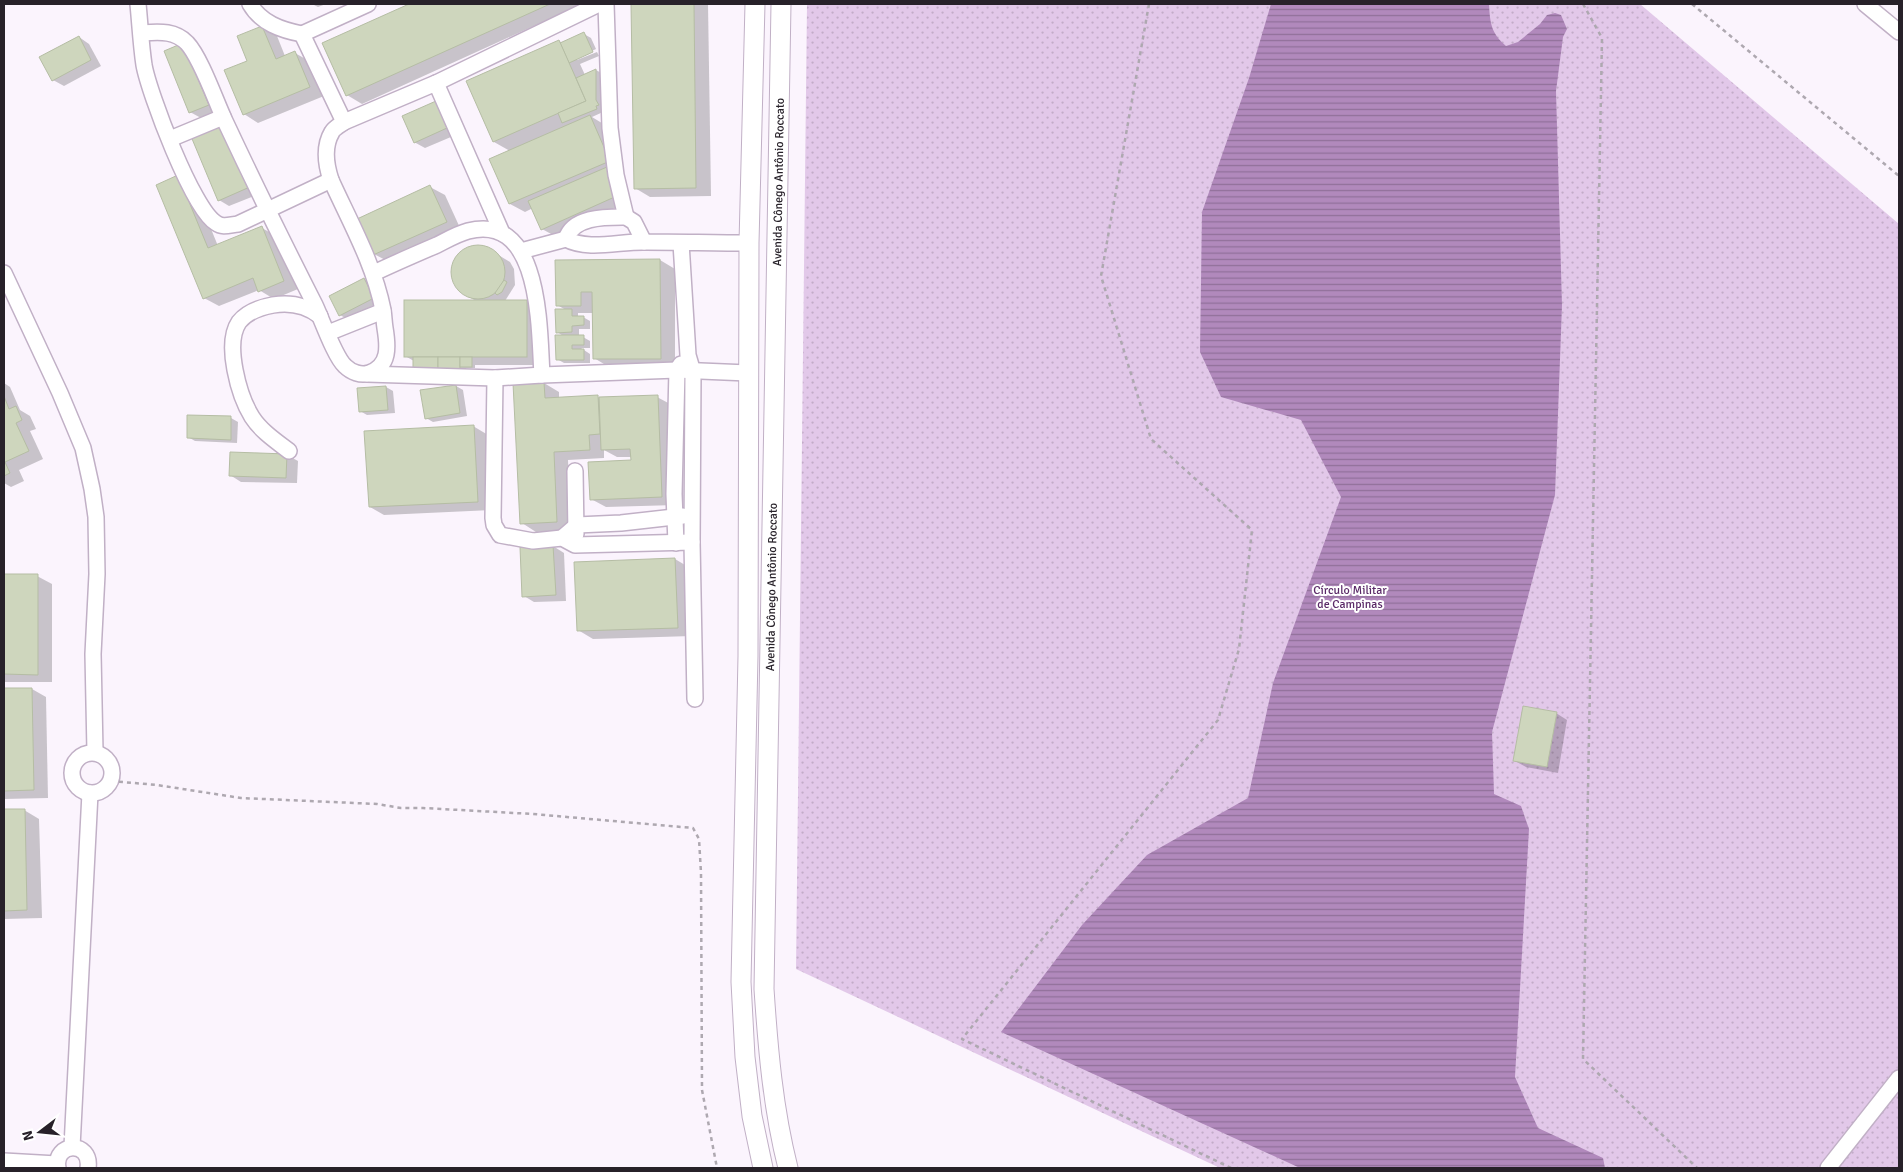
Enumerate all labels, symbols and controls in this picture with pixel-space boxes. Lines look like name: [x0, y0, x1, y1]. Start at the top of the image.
street label: Avenida Cônego Antônio Roccato: [770, 98, 788, 266]
street label: Avenida Cônego Antônio Roccato: [763, 503, 781, 671]
park label: Círculo Militar de Campinas: [1313, 583, 1387, 612]
north arrow: [15, 1107, 65, 1157]
text: N: [18, 1128, 37, 1142]

